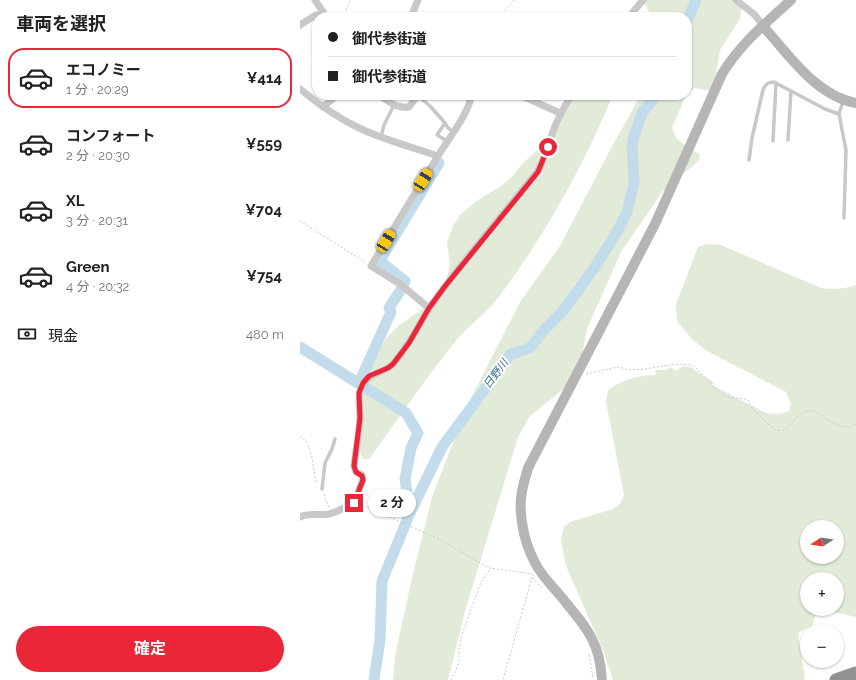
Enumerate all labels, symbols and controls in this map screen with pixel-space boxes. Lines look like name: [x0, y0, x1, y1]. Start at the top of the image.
text: 車両を選択: [16, 13, 106, 34]
text: 御代参街道: [352, 30, 427, 48]
icon: car: [18, 60, 54, 96]
text: エコノミー: [66, 61, 141, 79]
text: 御代参街道: [352, 68, 427, 86]
text: ¥414: [247, 69, 282, 87]
text: 1 分 · 20:29: [66, 82, 129, 97]
icon: car: [18, 126, 54, 162]
text: コンフォート: [66, 127, 156, 145]
text: ¥559: [246, 135, 282, 153]
route start: [539, 138, 557, 156]
text: 2 分 · 20:30: [66, 148, 130, 163]
car: [412, 167, 434, 193]
icon: car: [18, 192, 54, 228]
text: XL: [66, 192, 84, 210]
text: ¥704: [245, 201, 282, 219]
text: 3 分 · 20:31: [66, 213, 128, 228]
car: [375, 228, 397, 254]
icon: car: [18, 258, 54, 294]
text: Green: [66, 258, 110, 276]
text: ¥754: [246, 267, 282, 285]
text: 4 分 · 20:32: [66, 279, 129, 294]
icon: cash: [16, 323, 38, 345]
text: 現金: [48, 327, 78, 345]
text: 480 m: [246, 327, 284, 342]
water label: 日野川: [481, 356, 512, 391]
callout: 2 分: [368, 489, 416, 517]
route end: [345, 494, 363, 512]
text: 2 分: [380, 495, 404, 510]
north arrow: [800, 520, 844, 564]
map controls: [800, 520, 844, 668]
button: +: [800, 572, 844, 616]
button: −: [800, 624, 844, 668]
button: 確定: [16, 626, 284, 672]

